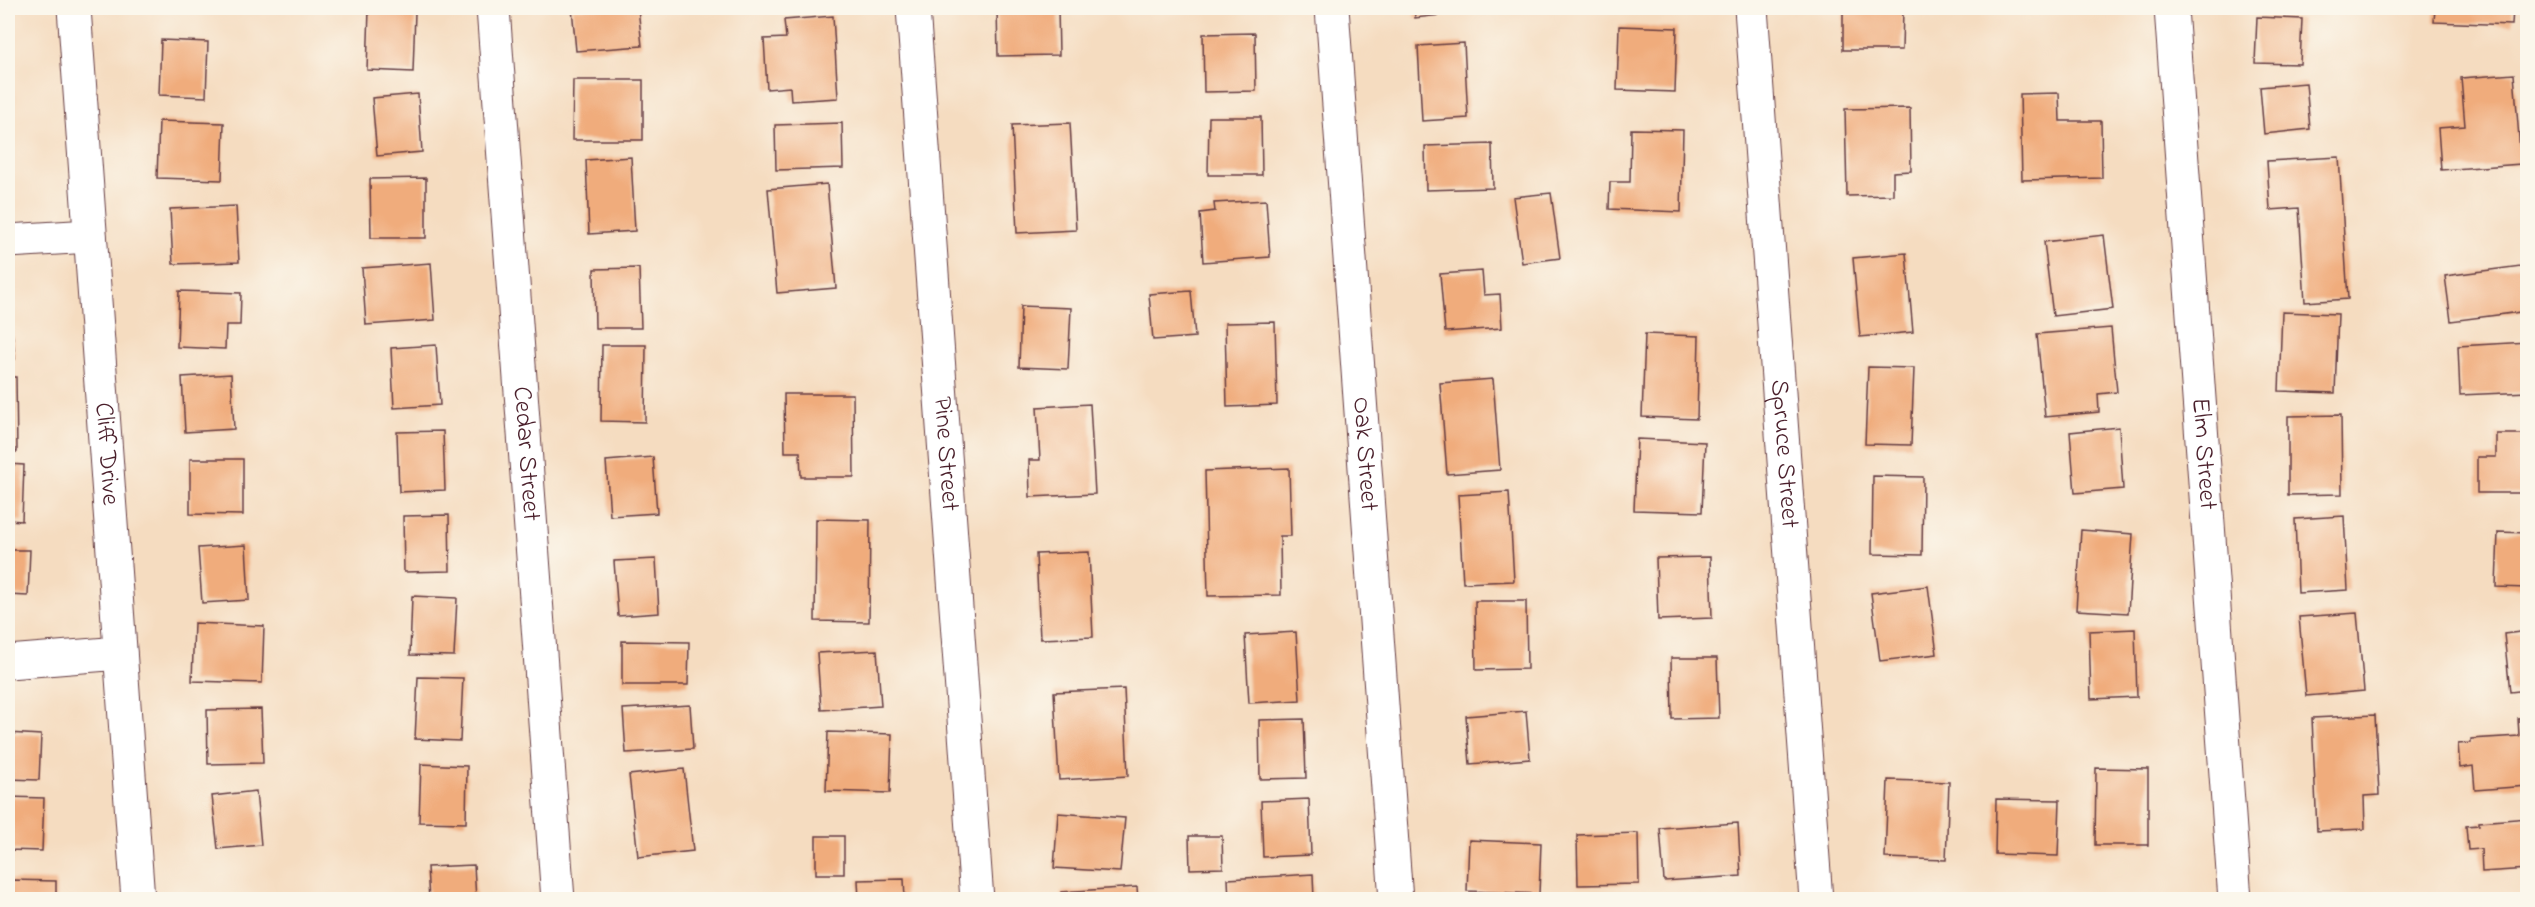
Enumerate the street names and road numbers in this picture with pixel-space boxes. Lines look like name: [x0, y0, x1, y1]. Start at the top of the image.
street label: Spruce Street: [1759, 378, 1808, 530]
street label: Cedar Street: [502, 385, 549, 523]
street label: Pine Street: [922, 395, 968, 513]
street label: Oak Street: [1341, 395, 1387, 513]
street label: Elm Street: [2180, 396, 2226, 512]
street label: Cliff Drive: [83, 401, 129, 507]

